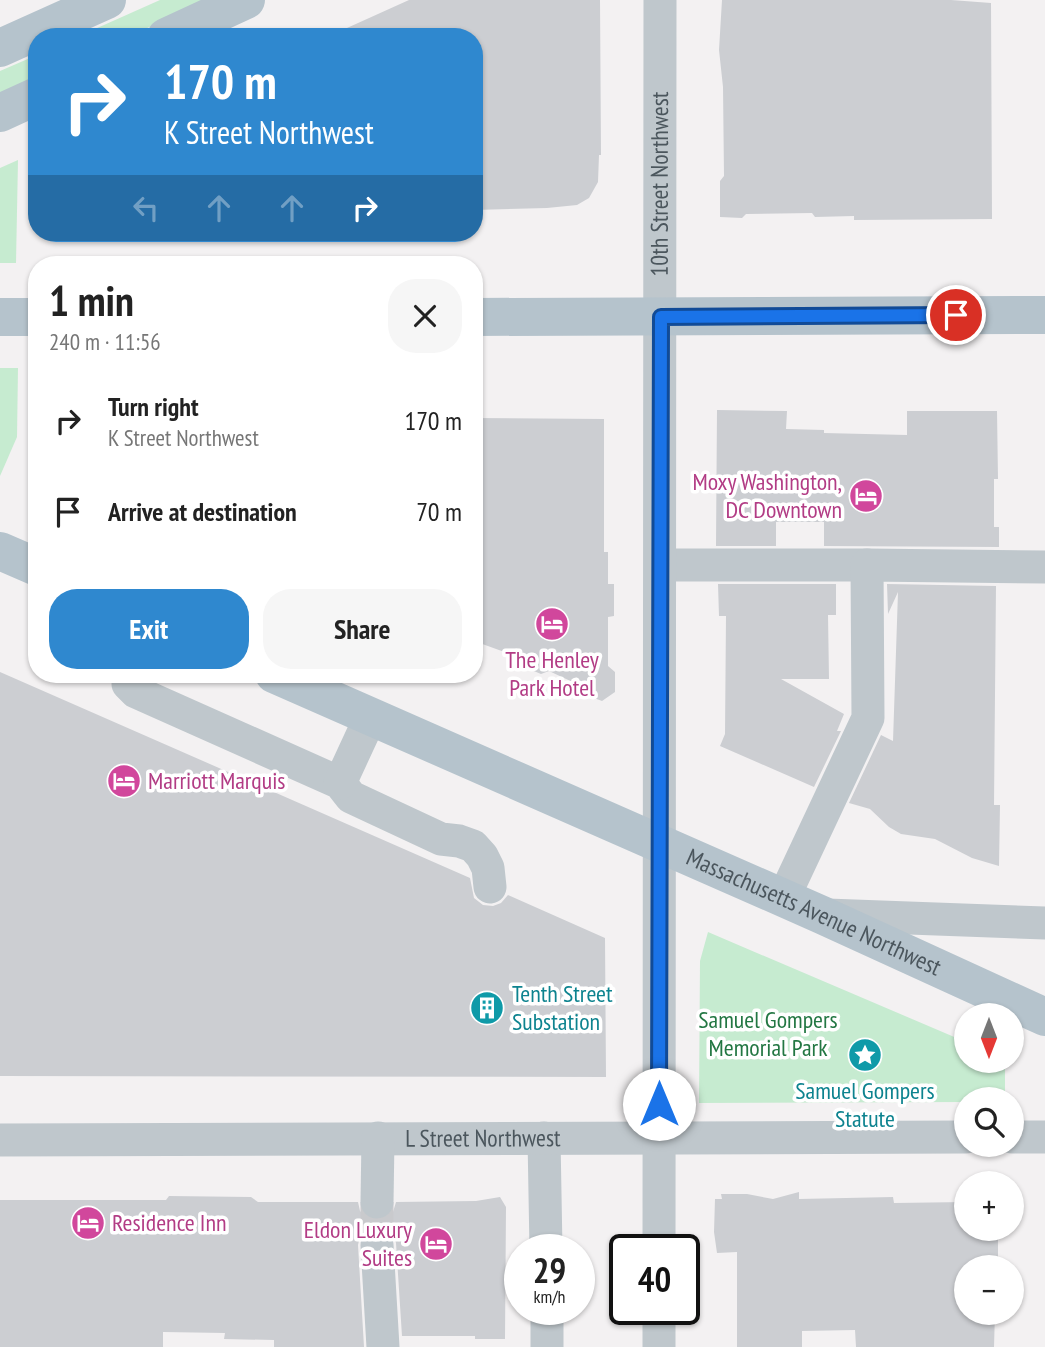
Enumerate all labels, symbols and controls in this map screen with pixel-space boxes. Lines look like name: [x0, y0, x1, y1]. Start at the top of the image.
text: 170 m: [164, 49, 277, 113]
icon: right: [49, 56, 140, 147]
street label: 10th Street Northwest: [644, 91, 675, 276]
text: K Street Northwest: [164, 111, 374, 153]
icon: left: [127, 189, 165, 227]
icon: ahead: [200, 189, 238, 227]
icon: ahead: [273, 189, 311, 227]
icon: right: [346, 189, 384, 227]
text: 1 min: [49, 273, 134, 328]
button: close: [388, 279, 462, 353]
pin: [926, 285, 986, 345]
icon: arrive: [937, 296, 975, 334]
text: 240 m · 11:56: [49, 327, 161, 356]
text: Turn right: [108, 390, 199, 423]
icon: right: [49, 402, 87, 440]
text: 170 m: [404, 404, 462, 437]
text: K Street Northwest: [108, 423, 259, 452]
place label: Moxy Washington, DC Downtown: [692, 466, 842, 525]
hotel icon: Moxy Washington, DC Downtown: [847, 477, 885, 515]
icon: arrive: [49, 493, 87, 531]
text: Arrive at destination: [108, 495, 297, 528]
text: 70 m: [416, 495, 462, 528]
button: Exit: [49, 589, 249, 669]
button: Share: [263, 589, 462, 669]
hotel icon: The Henley Park Hotel: [533, 605, 571, 643]
place label: The Henley Park Hotel: [505, 644, 599, 703]
hotel icon: Marriott Marquis: [105, 762, 143, 800]
place label: Marriott Marquis: [148, 765, 285, 796]
street label: Massachusetts Avenue Northwest: [682, 841, 947, 983]
place label: Tenth Street Substation: [512, 978, 613, 1037]
building icon: Tenth Street Substation: [468, 989, 506, 1027]
north arrow: [954, 1003, 1024, 1073]
map controls: [954, 1003, 1024, 1325]
park label: Samuel Gompers Memorial Park: [698, 1004, 838, 1063]
place icon: Samuel Gompers Statute: [846, 1036, 884, 1074]
position arrow: [622, 1067, 696, 1141]
place label: Samuel Gompers Statute: [795, 1075, 935, 1134]
button: search: [954, 1087, 1024, 1157]
street label: L Street Northwest: [405, 1122, 561, 1154]
button: +: [954, 1171, 1024, 1241]
hotel icon: Residence Inn: [69, 1204, 107, 1242]
place label: Residence Inn: [112, 1207, 226, 1238]
place label: Eldon Luxury Suites: [304, 1214, 412, 1273]
hotel icon: Eldon Luxury Suites: [417, 1225, 455, 1263]
speed limit sign: 40: [609, 1234, 700, 1325]
text: 29: [533, 1247, 566, 1293]
button: −: [954, 1255, 1024, 1325]
text: km/h: [534, 1285, 565, 1308]

